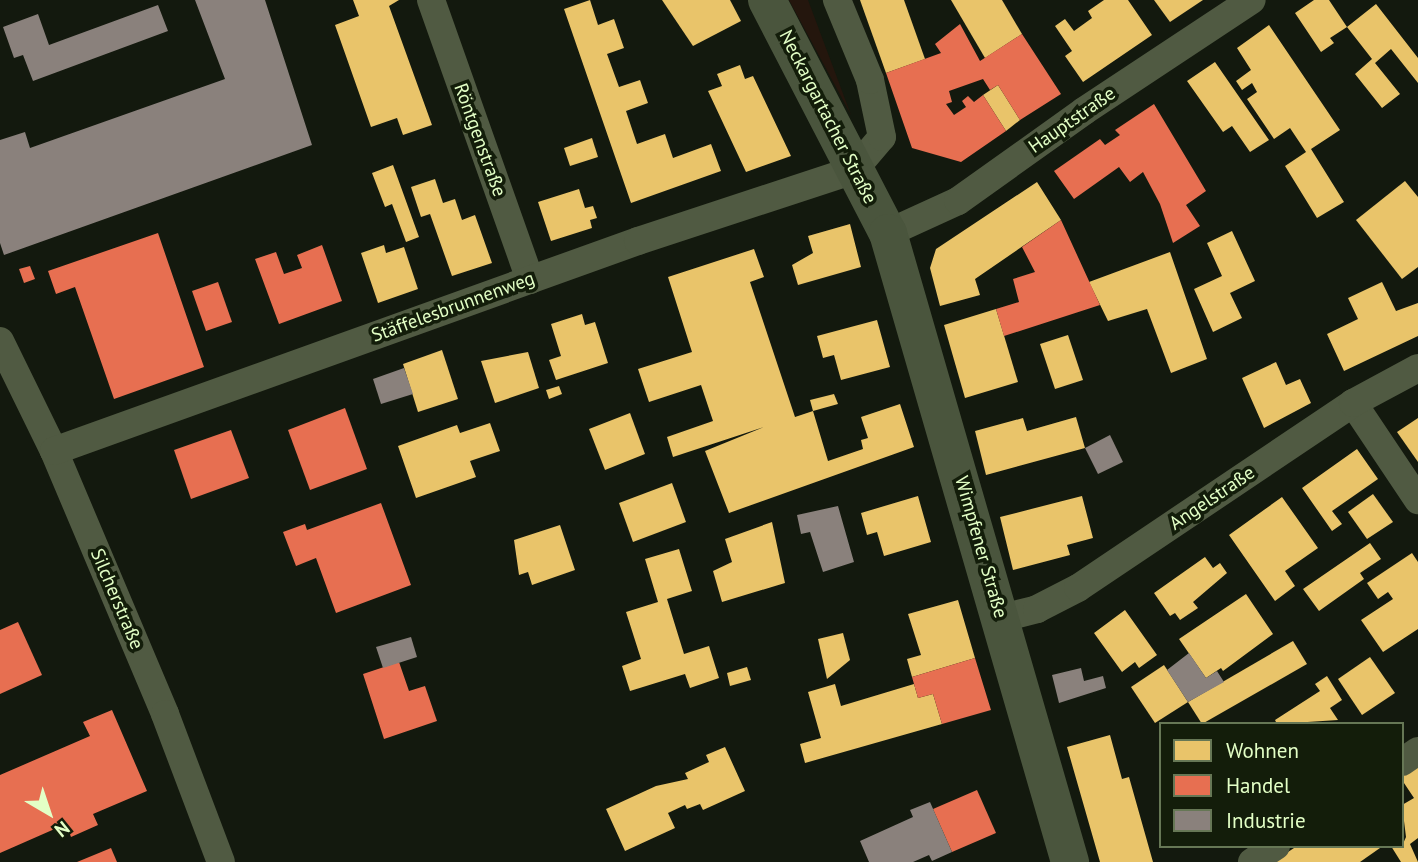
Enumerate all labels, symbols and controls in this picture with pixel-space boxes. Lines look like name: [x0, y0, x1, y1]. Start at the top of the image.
street label: Neckargartacher Straße: [774, 26, 882, 208]
street label: Röntgenstraße: [449, 80, 511, 200]
street label: Hauptstraße: [1024, 82, 1120, 158]
street label: Stäffelesbrunnenweg: [368, 267, 538, 347]
street label: Angelstraße: [1165, 461, 1259, 535]
street label: Wimpfener Straße: [950, 473, 1012, 621]
street label: Silcherstraße: [86, 545, 148, 653]
legend: [1159, 722, 1404, 848]
text: Wohnen: [1226, 737, 1299, 764]
text: Handel: [1226, 772, 1290, 799]
north arrow: [14, 778, 84, 848]
text: Industrie: [1226, 807, 1306, 834]
text: N: [50, 816, 75, 843]

